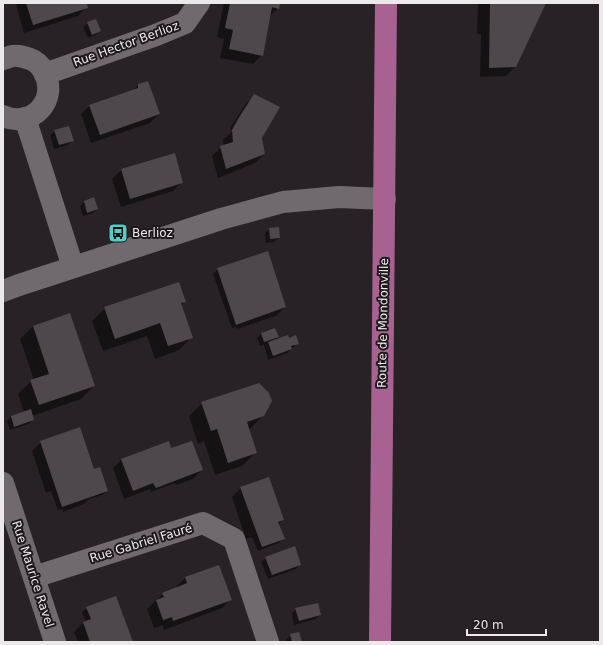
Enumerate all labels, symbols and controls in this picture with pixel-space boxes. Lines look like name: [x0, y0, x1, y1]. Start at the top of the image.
street label: Rue Hector Berlioz: [71, 18, 181, 70]
bus stop icon: Berlioz: [107, 222, 129, 244]
place label: Berlioz: [132, 226, 173, 240]
street label: Route de Mondonville: [375, 258, 391, 388]
street label: Rue Maurice Ravel: [9, 519, 57, 629]
street label: Rue Gabriel Fauré: [88, 521, 194, 565]
scale bar: [467, 611, 546, 637]
text: 20 m: [473, 618, 504, 632]

